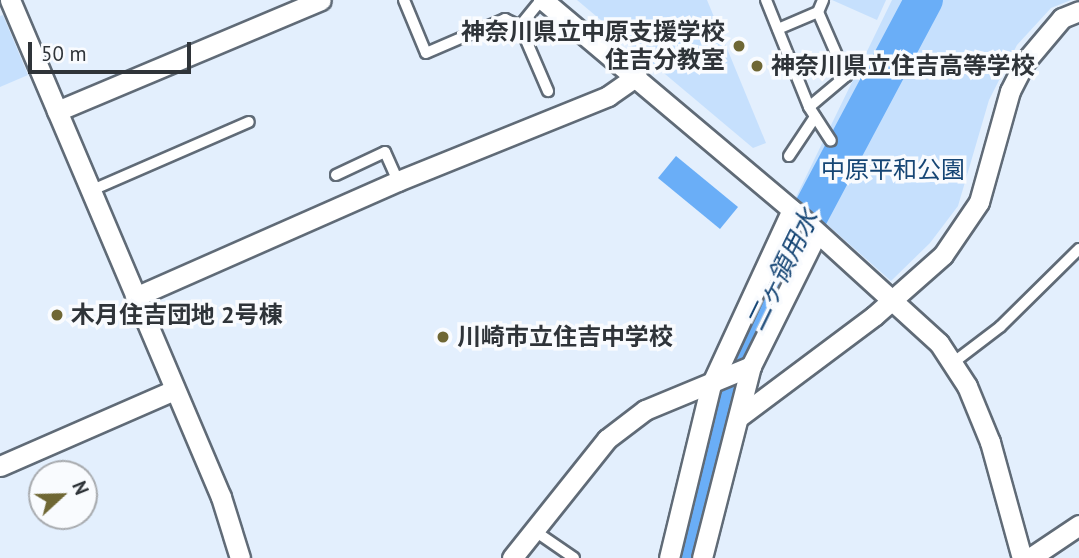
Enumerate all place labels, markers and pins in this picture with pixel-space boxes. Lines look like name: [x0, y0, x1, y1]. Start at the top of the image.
place label: 神奈川県立中原支援学校 住吉分教室: [461, 18, 725, 74]
marker: 神奈川県立中原支援学校 住吉分教室: [731, 38, 747, 54]
place label: 神奈川県立住吉高等学校: [771, 52, 1035, 80]
marker: 神奈川県立住吉高等学校: [749, 58, 765, 74]
place label: 木月住吉団地 2号棟: [71, 301, 283, 329]
marker: 木月住吉団地 2号棟: [49, 307, 65, 323]
place label: 川崎市立住吉中学校: [457, 323, 673, 351]
marker: 川崎市立住吉中学校: [435, 329, 451, 345]

